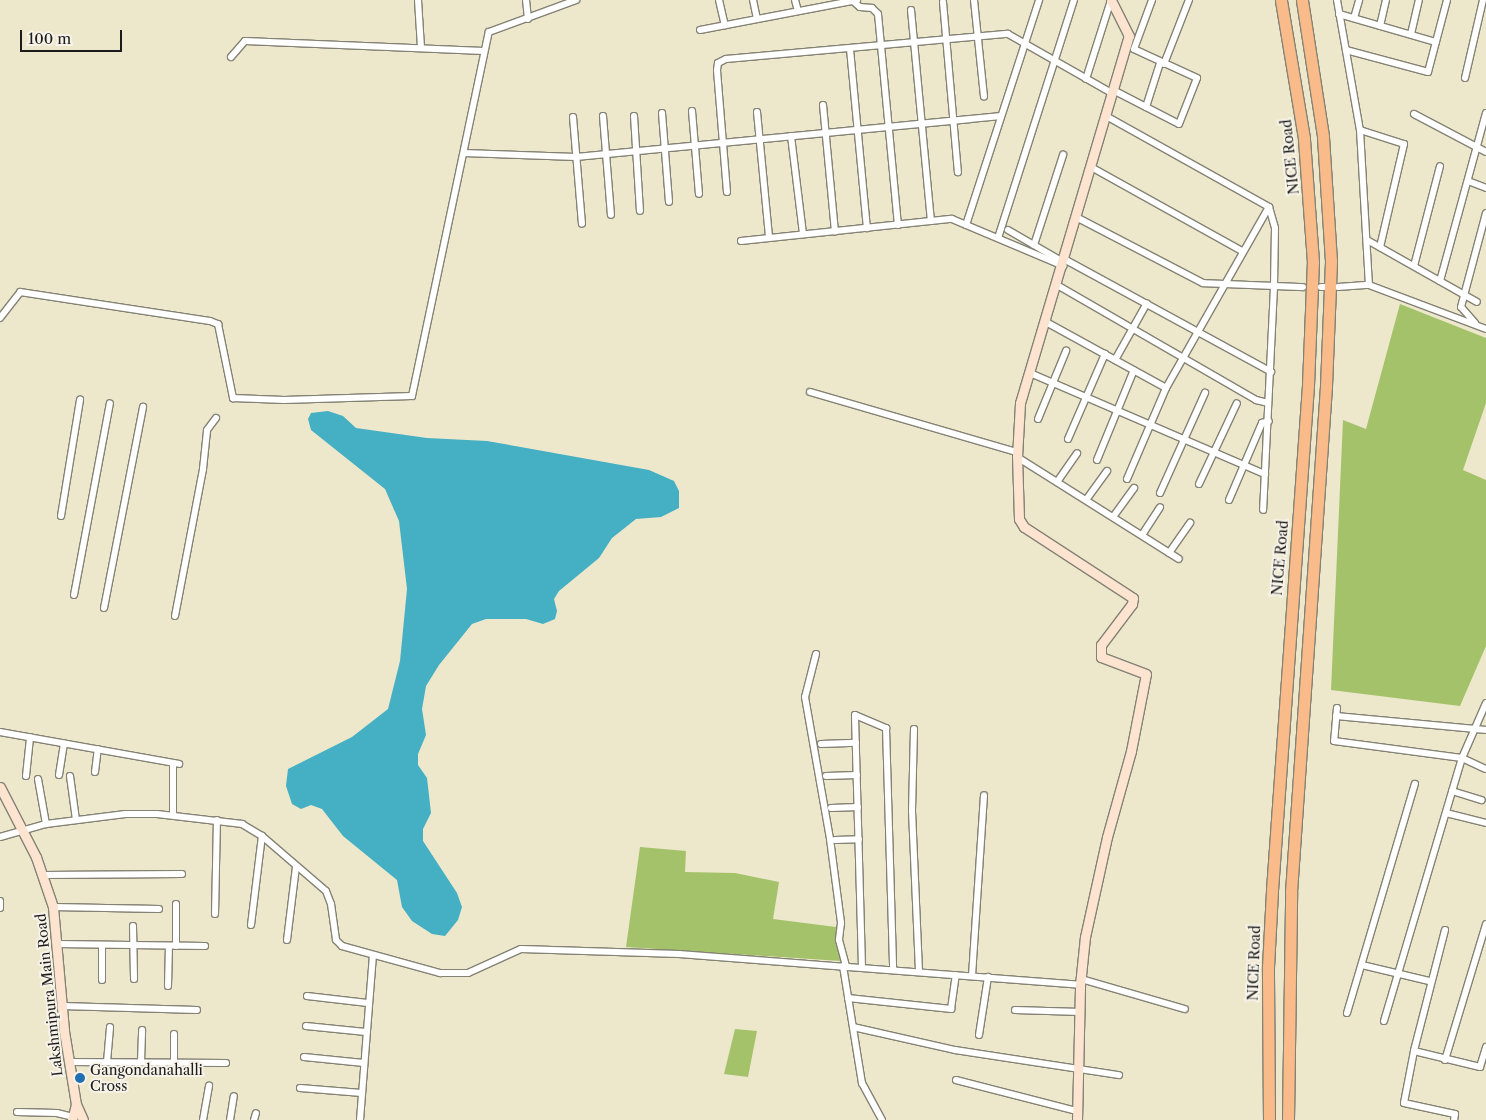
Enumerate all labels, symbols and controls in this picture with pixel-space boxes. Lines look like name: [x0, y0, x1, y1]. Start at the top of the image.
scale bar: [22, 20, 125, 52]
text: 100 m: [28, 29, 71, 48]
street label: NICE Road: [1278, 119, 1302, 195]
street label: NICE Road: [1268, 520, 1292, 596]
street label: Lakshmipura Main Road: [32, 913, 66, 1077]
street label: NICE Road: [1244, 925, 1264, 1001]
place label: Gangondanahalli Cross: [90, 1062, 203, 1094]
marker: Gangondanahalli Cross: [74, 1072, 86, 1084]

